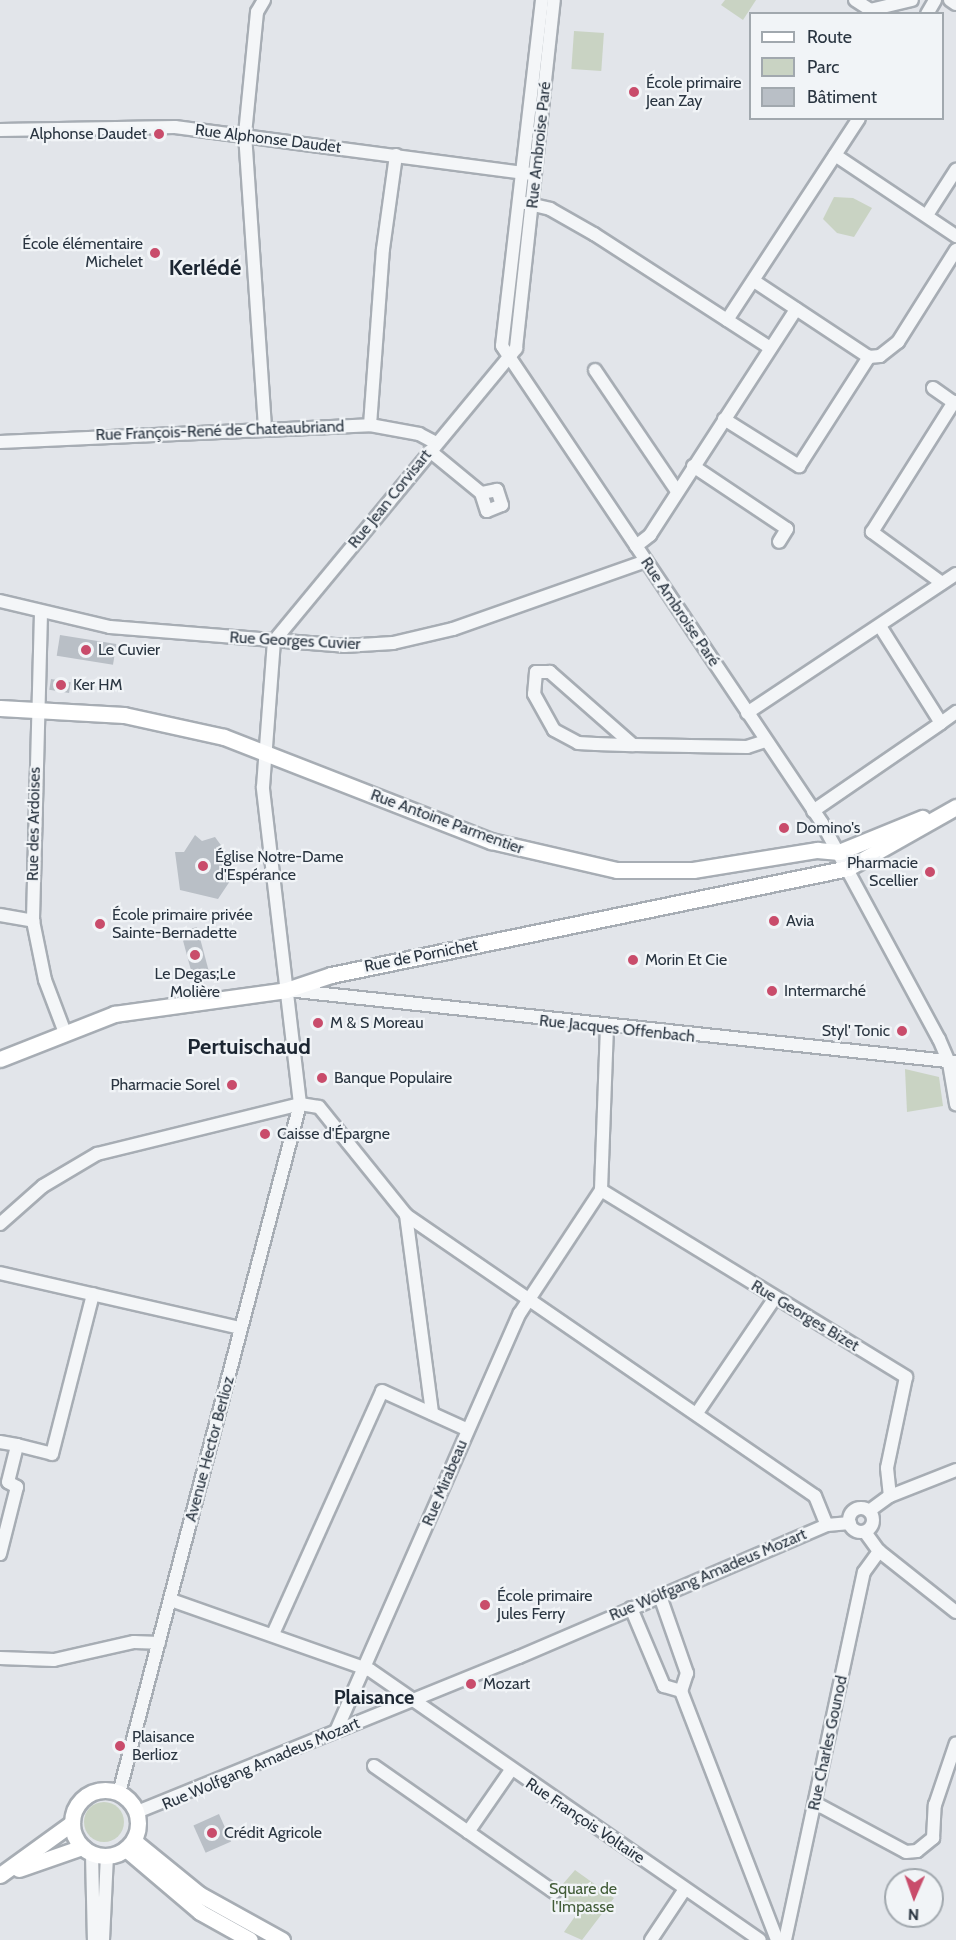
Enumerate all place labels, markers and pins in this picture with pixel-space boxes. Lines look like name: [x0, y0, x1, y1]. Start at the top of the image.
place label: École primaire Jean Zay: [646, 73, 742, 111]
marker: École primaire Jean Zay: [627, 85, 641, 99]
place label: Alphonse Daudet: [30, 124, 147, 144]
marker: Alphonse Daudet: [152, 127, 166, 141]
place label: École élémentaire Michelet: [22, 234, 143, 272]
marker: École élémentaire Michelet: [148, 246, 162, 260]
place label: Le Cuvier: [98, 640, 160, 660]
marker: Le Cuvier: [79, 643, 93, 657]
place label: Ker HM: [73, 675, 123, 695]
marker: Ker HM: [54, 678, 68, 692]
place label: Domino's: [796, 818, 860, 838]
marker: Domino's: [777, 821, 791, 835]
place label: Église Notre-Dame d'Espérance: [215, 847, 344, 885]
place label: Pharmacie Scellier: [847, 853, 918, 891]
marker: Église Notre-Dame d'Espérance: [196, 859, 210, 873]
marker: Pharmacie Scellier: [923, 865, 937, 879]
place label: École primaire privée Sainte-Bernadette: [112, 905, 253, 943]
place label: Avia: [786, 911, 814, 931]
marker: Avia: [767, 914, 781, 928]
marker: École primaire privée Sainte-Bernadette: [93, 917, 107, 931]
marker: Le Degas;Le Molière: [188, 948, 202, 962]
place label: Morin Et Cie: [645, 950, 727, 970]
marker: Morin Et Cie: [626, 953, 640, 967]
place label: Le Degas;Le Molière: [154, 964, 236, 1002]
place label: Intermarché: [784, 981, 866, 1001]
marker: Intermarché: [765, 984, 779, 998]
place label: M & S Moreau: [330, 1013, 424, 1033]
marker: M & S Moreau: [311, 1016, 325, 1030]
place label: Styl' Tonic: [822, 1021, 890, 1041]
marker: Styl' Tonic: [895, 1024, 909, 1038]
place label: Banque Populaire: [334, 1068, 452, 1088]
marker: Banque Populaire: [315, 1071, 329, 1085]
place label: Pharmacie Sorel: [110, 1075, 220, 1095]
marker: Pharmacie Sorel: [225, 1078, 239, 1092]
place label: Caisse d'Épargne: [277, 1124, 390, 1144]
marker: Caisse d'Épargne: [258, 1127, 272, 1141]
place label: École primaire Jules Ferry: [497, 1586, 593, 1624]
marker: École primaire Jules Ferry: [478, 1598, 492, 1612]
place label: Mozart: [483, 1674, 530, 1694]
marker: Mozart: [464, 1677, 478, 1691]
place label: Plaisance Berlioz: [132, 1727, 195, 1765]
marker: Plaisance Berlioz: [113, 1739, 127, 1753]
place label: Crédit Agricole: [224, 1823, 322, 1843]
marker: Crédit Agricole: [205, 1826, 219, 1840]

